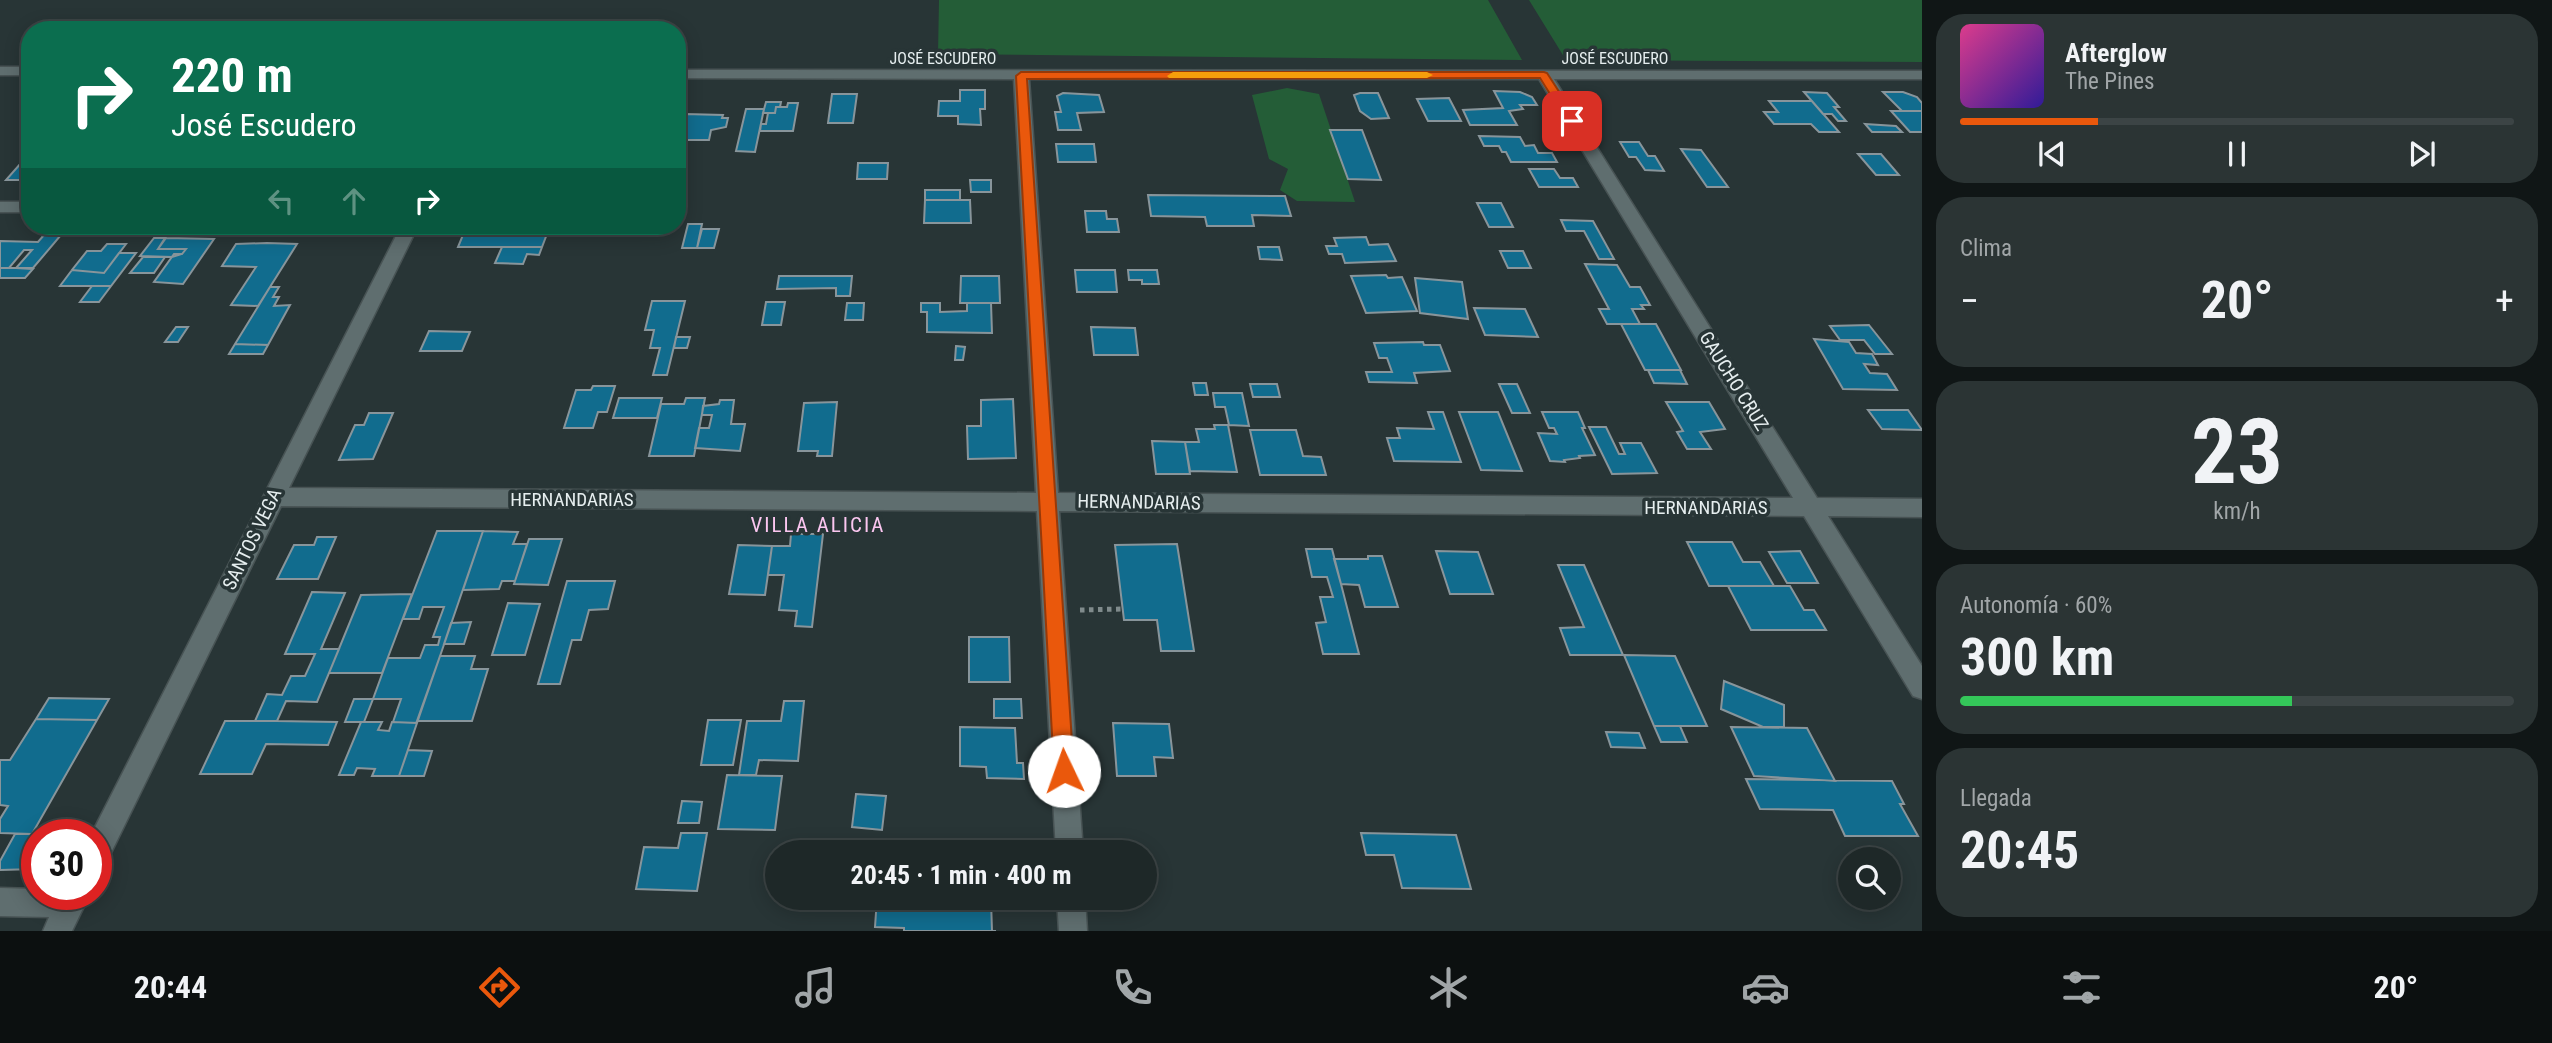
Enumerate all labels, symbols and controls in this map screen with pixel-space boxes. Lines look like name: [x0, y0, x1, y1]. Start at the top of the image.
text: Afterglow: [2065, 38, 2167, 68]
text: 220 m: [171, 47, 293, 104]
icon: right: [56, 49, 147, 140]
street label: JOSÉ ESCUDERO: [890, 49, 996, 68]
street label: JOSÉ ESCUDERO: [1562, 49, 1668, 68]
text: The Pines: [2065, 68, 2155, 95]
pin: [1542, 91, 1602, 151]
icon: arrive: [1553, 102, 1591, 140]
text: José Escudero: [171, 106, 357, 144]
icon: previous: [2033, 135, 2071, 173]
icon: pause: [2218, 135, 2256, 173]
icon: next: [2403, 135, 2441, 173]
icon: left: [262, 182, 300, 220]
icon: ahead: [335, 182, 373, 220]
icon: right: [408, 182, 446, 220]
text: Clima: [1960, 235, 2012, 262]
text: 20°: [2201, 270, 2273, 331]
text: −: [1960, 279, 1979, 323]
text: +: [2495, 279, 2514, 323]
street label: GAUCHO CRUZ: [1694, 327, 1774, 435]
text: 23: [2191, 399, 2283, 505]
street label: SANTOS VEGA: [218, 485, 286, 593]
street label: HERNANDARIAS: [510, 488, 634, 511]
street label: HERNANDARIAS: [1077, 489, 1201, 515]
street label: HERNANDARIAS: [1644, 496, 1768, 519]
text: km/h: [2213, 498, 2261, 525]
district label: VILLA ALICIA: [751, 513, 885, 537]
text: Autonomía · 60%: [1960, 592, 2112, 619]
text: 300 km: [1960, 627, 2114, 688]
position arrow: [1027, 734, 1101, 808]
text: Llegada: [1960, 785, 2032, 812]
speed limit sign: 30: [21, 819, 112, 910]
text: 20:45: [1960, 820, 2079, 881]
map controls: [1838, 847, 1901, 910]
button: search: [1838, 847, 1901, 910]
text: 20:45 · 1 min · 400 m: [851, 860, 1071, 890]
icon: directions: [475, 963, 524, 1012]
icon: music: [791, 963, 840, 1012]
icon: phone: [1108, 963, 1157, 1012]
icon: climate: [1424, 963, 1473, 1012]
icon: car: [1741, 963, 1790, 1012]
icon: filters: [2057, 963, 2106, 1012]
text: 20:44: [134, 968, 207, 1006]
text: 20°: [2373, 968, 2418, 1006]

